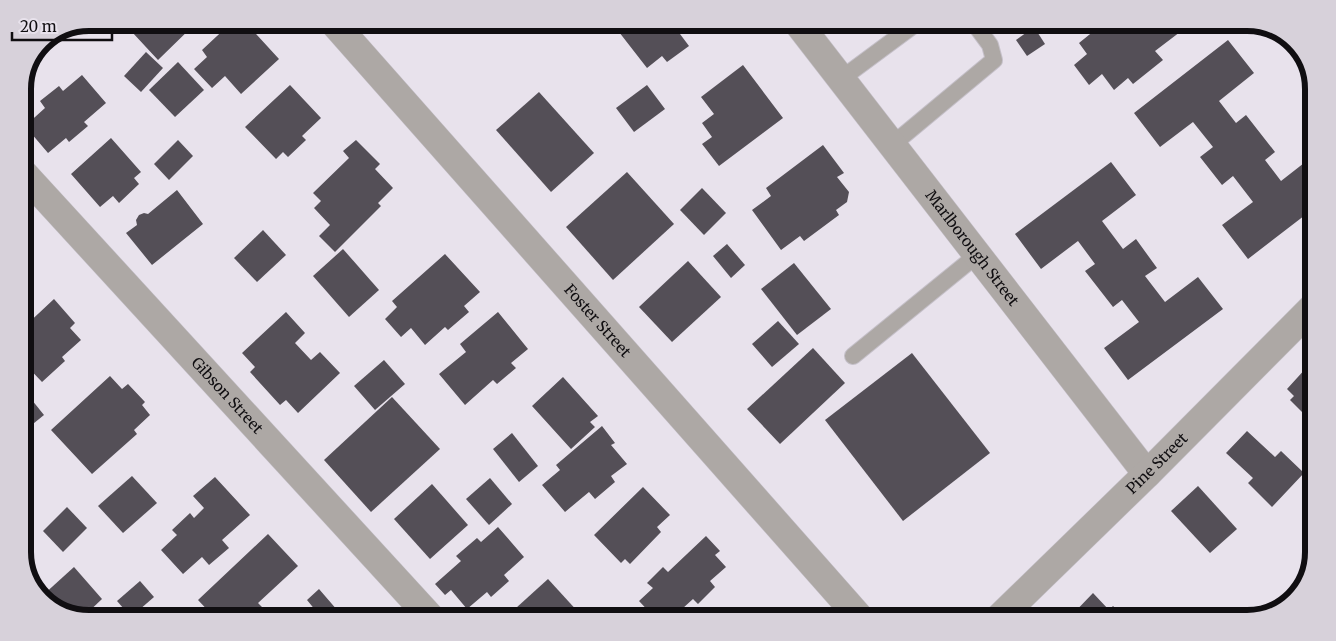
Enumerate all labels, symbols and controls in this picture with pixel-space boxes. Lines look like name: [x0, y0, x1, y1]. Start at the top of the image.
scale bar: [12, 10, 112, 42]
text: 20 m: [20, 17, 57, 36]
street label: Marlborough Street: [922, 186, 1023, 310]
street label: Foster Street: [560, 280, 635, 361]
street label: Gibson Street: [188, 353, 267, 438]
street label: Pine Street: [1122, 429, 1191, 498]

